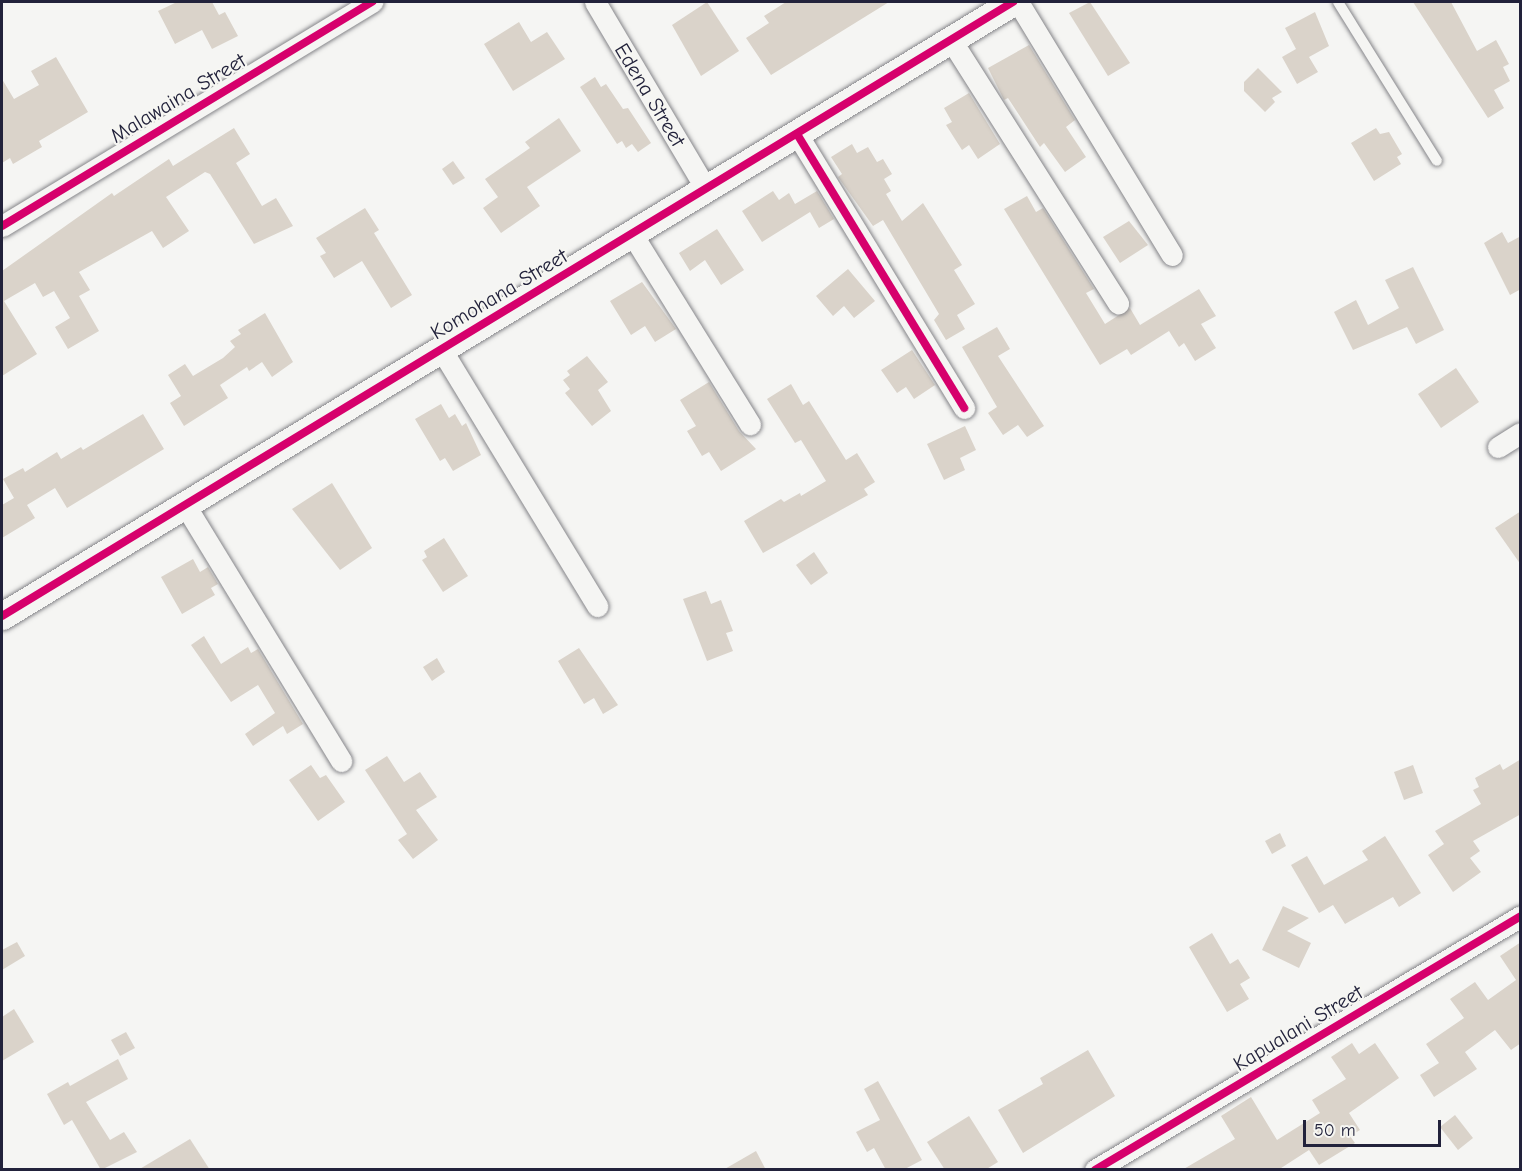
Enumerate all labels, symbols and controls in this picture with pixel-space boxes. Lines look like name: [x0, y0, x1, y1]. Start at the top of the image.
street label: Edena Street: [609, 39, 691, 151]
street label: Malawaina Street: [106, 48, 250, 148]
street label: Komohana Street: [426, 243, 572, 345]
street label: Kapualani Street: [1229, 979, 1367, 1077]
scale bar: [1306, 1108, 1444, 1146]
text: 50 m: [1314, 1120, 1356, 1141]

